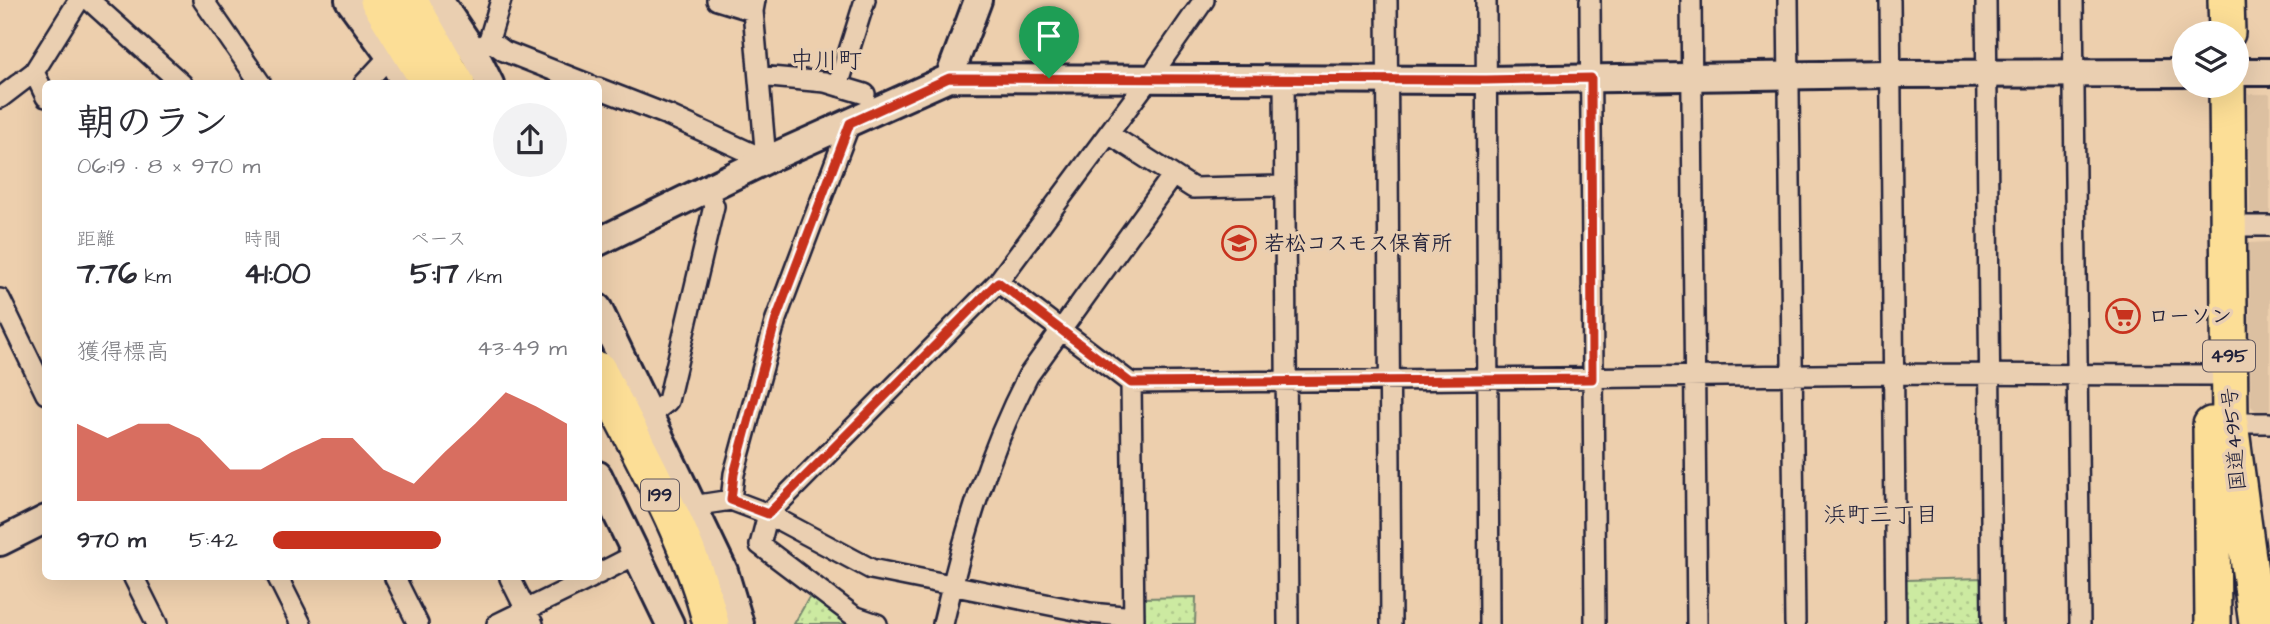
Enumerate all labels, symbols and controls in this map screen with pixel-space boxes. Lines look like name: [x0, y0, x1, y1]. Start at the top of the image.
pin: [1019, 6, 1079, 78]
icon: arrive: [1030, 17, 1068, 55]
map controls: [2172, 21, 2249, 98]
button: layers: [2172, 21, 2249, 98]
district label: 中川町: [790, 44, 862, 78]
text: 朝のラン: [77, 98, 229, 150]
button: share: [493, 103, 567, 177]
text: 06:19 · 8 × 970 m: [77, 150, 260, 182]
school or university icon: 若松コスモス保育所: [1220, 224, 1258, 262]
text: 距離: [77, 226, 115, 253]
text: 時間: [244, 226, 282, 253]
text: ペース: [410, 226, 466, 253]
place label: 若松コスモス保育所: [1264, 229, 1452, 258]
text: 7.76: [77, 253, 137, 295]
text: 41:00: [244, 253, 311, 295]
text: 5:17: [410, 253, 459, 295]
text: km: [137, 264, 171, 291]
text: /km: [459, 264, 502, 291]
supermarket icon: ローソン: [2104, 297, 2142, 335]
place label: ローソン: [2148, 302, 2232, 331]
text: 43–49 m: [477, 332, 567, 364]
text: 獲得標高: [77, 336, 169, 368]
road number: 495: [2203, 340, 2255, 372]
street label: 国道495号: [2215, 386, 2253, 492]
road number: 199: [641, 480, 679, 510]
district label: 浜町三丁目: [1824, 499, 1939, 531]
text: 970 m: [77, 524, 146, 556]
text: 5:42: [189, 524, 238, 556]

